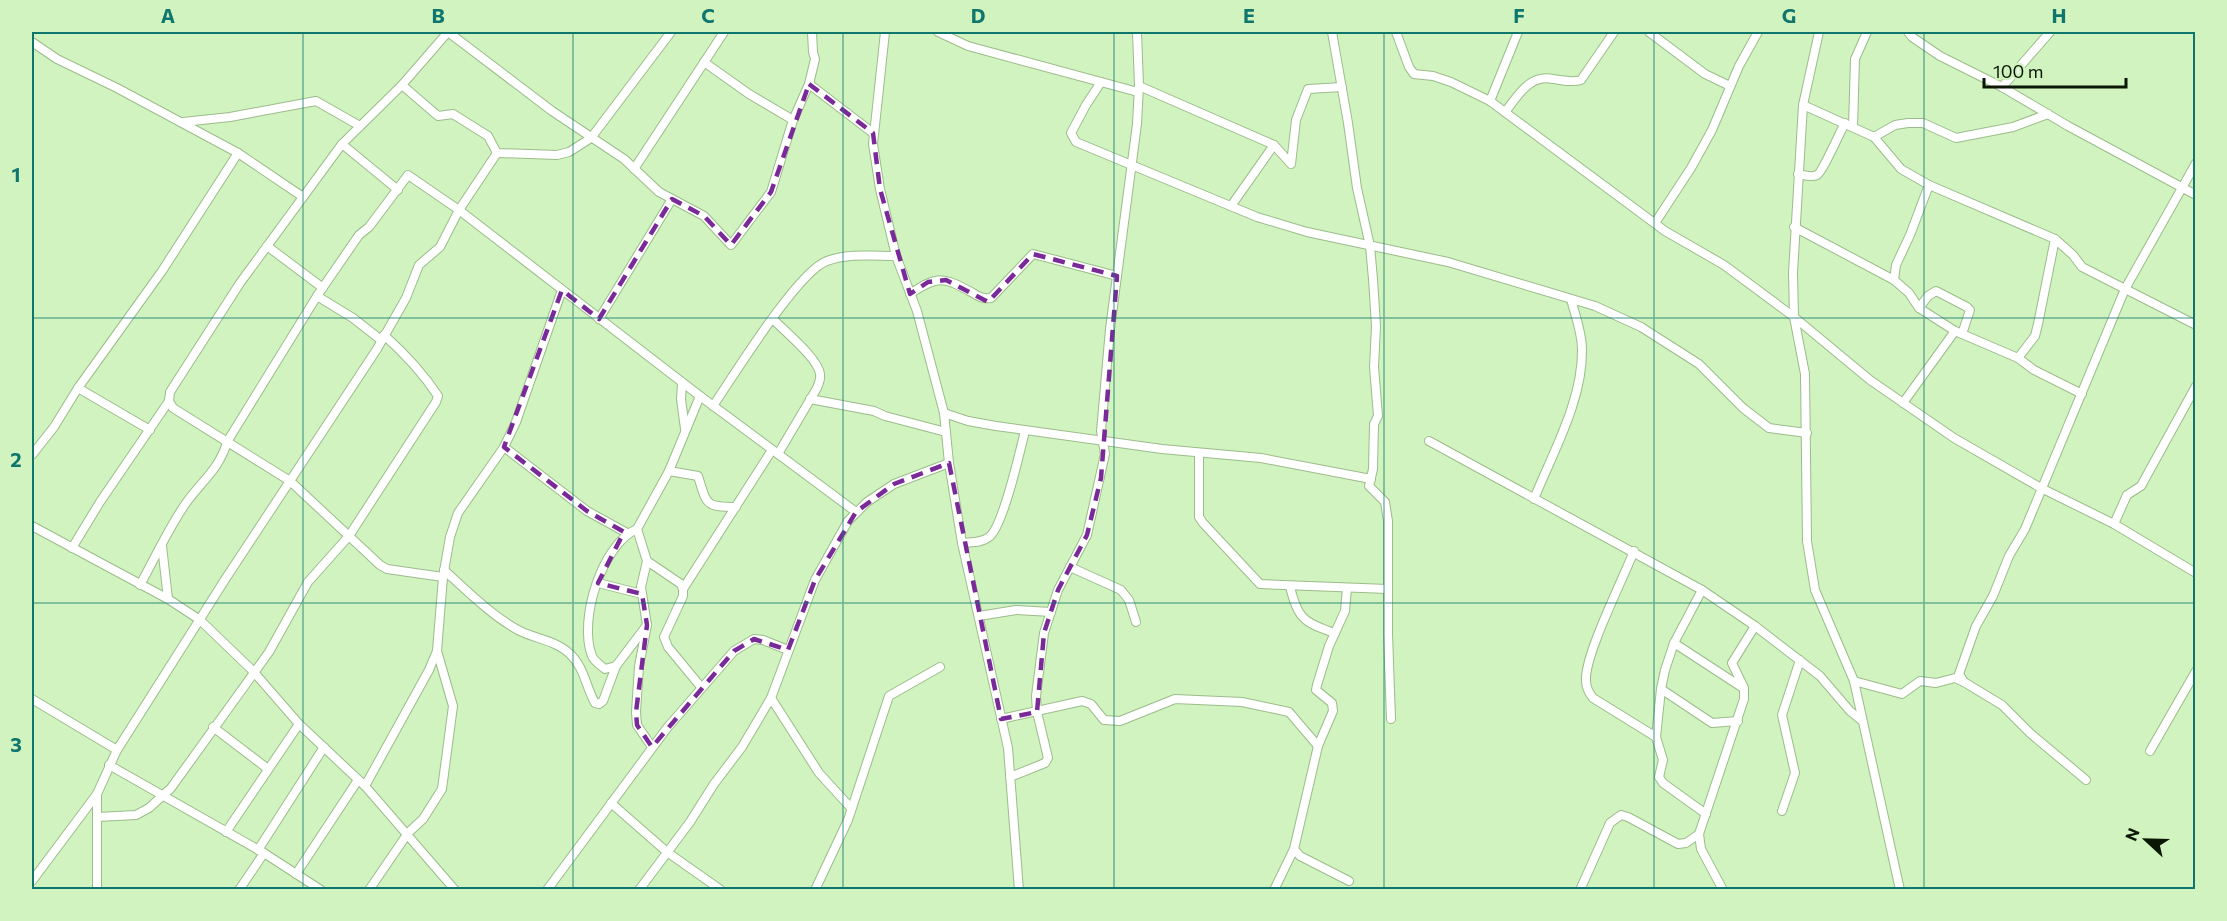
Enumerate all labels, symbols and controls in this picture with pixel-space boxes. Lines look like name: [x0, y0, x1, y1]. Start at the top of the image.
text: A: [161, 3, 175, 27]
text: B: [431, 3, 445, 27]
text: C: [701, 3, 715, 27]
text: D: [971, 3, 985, 27]
text: E: [1243, 3, 1255, 27]
text: F: [1513, 3, 1525, 27]
text: G: [1782, 3, 1796, 27]
text: H: [2052, 3, 2067, 27]
scale bar: [1984, 51, 2126, 89]
text: 100 m: [1993, 60, 2043, 82]
text: 1: [11, 162, 21, 186]
text: 2: [10, 447, 22, 471]
text: 3: [10, 732, 22, 756]
north arrow: [2116, 810, 2176, 870]
text: N: [2121, 825, 2143, 843]

